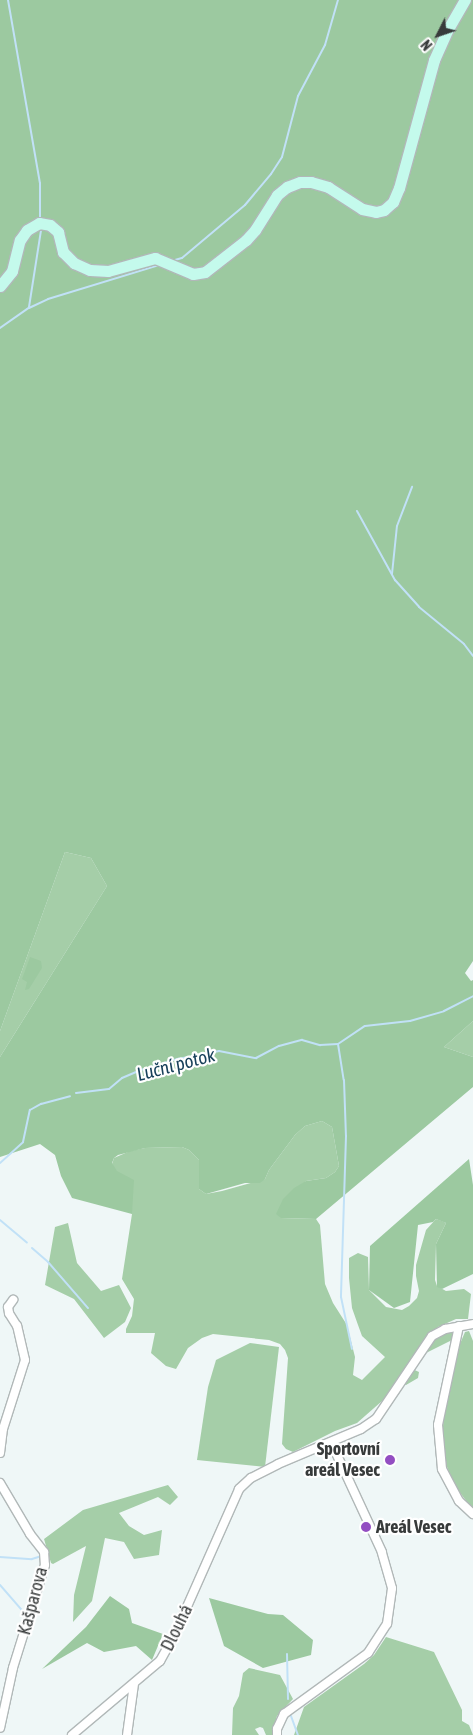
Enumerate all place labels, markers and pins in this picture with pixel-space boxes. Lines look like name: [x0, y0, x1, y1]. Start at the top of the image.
place label: Sportovní areál Vesec: [305, 1439, 380, 1482]
marker: Sportovní areál Vesec: [384, 1454, 396, 1466]
place label: Areál Vesec: [376, 1516, 451, 1538]
marker: Areál Vesec: [360, 1521, 372, 1533]

